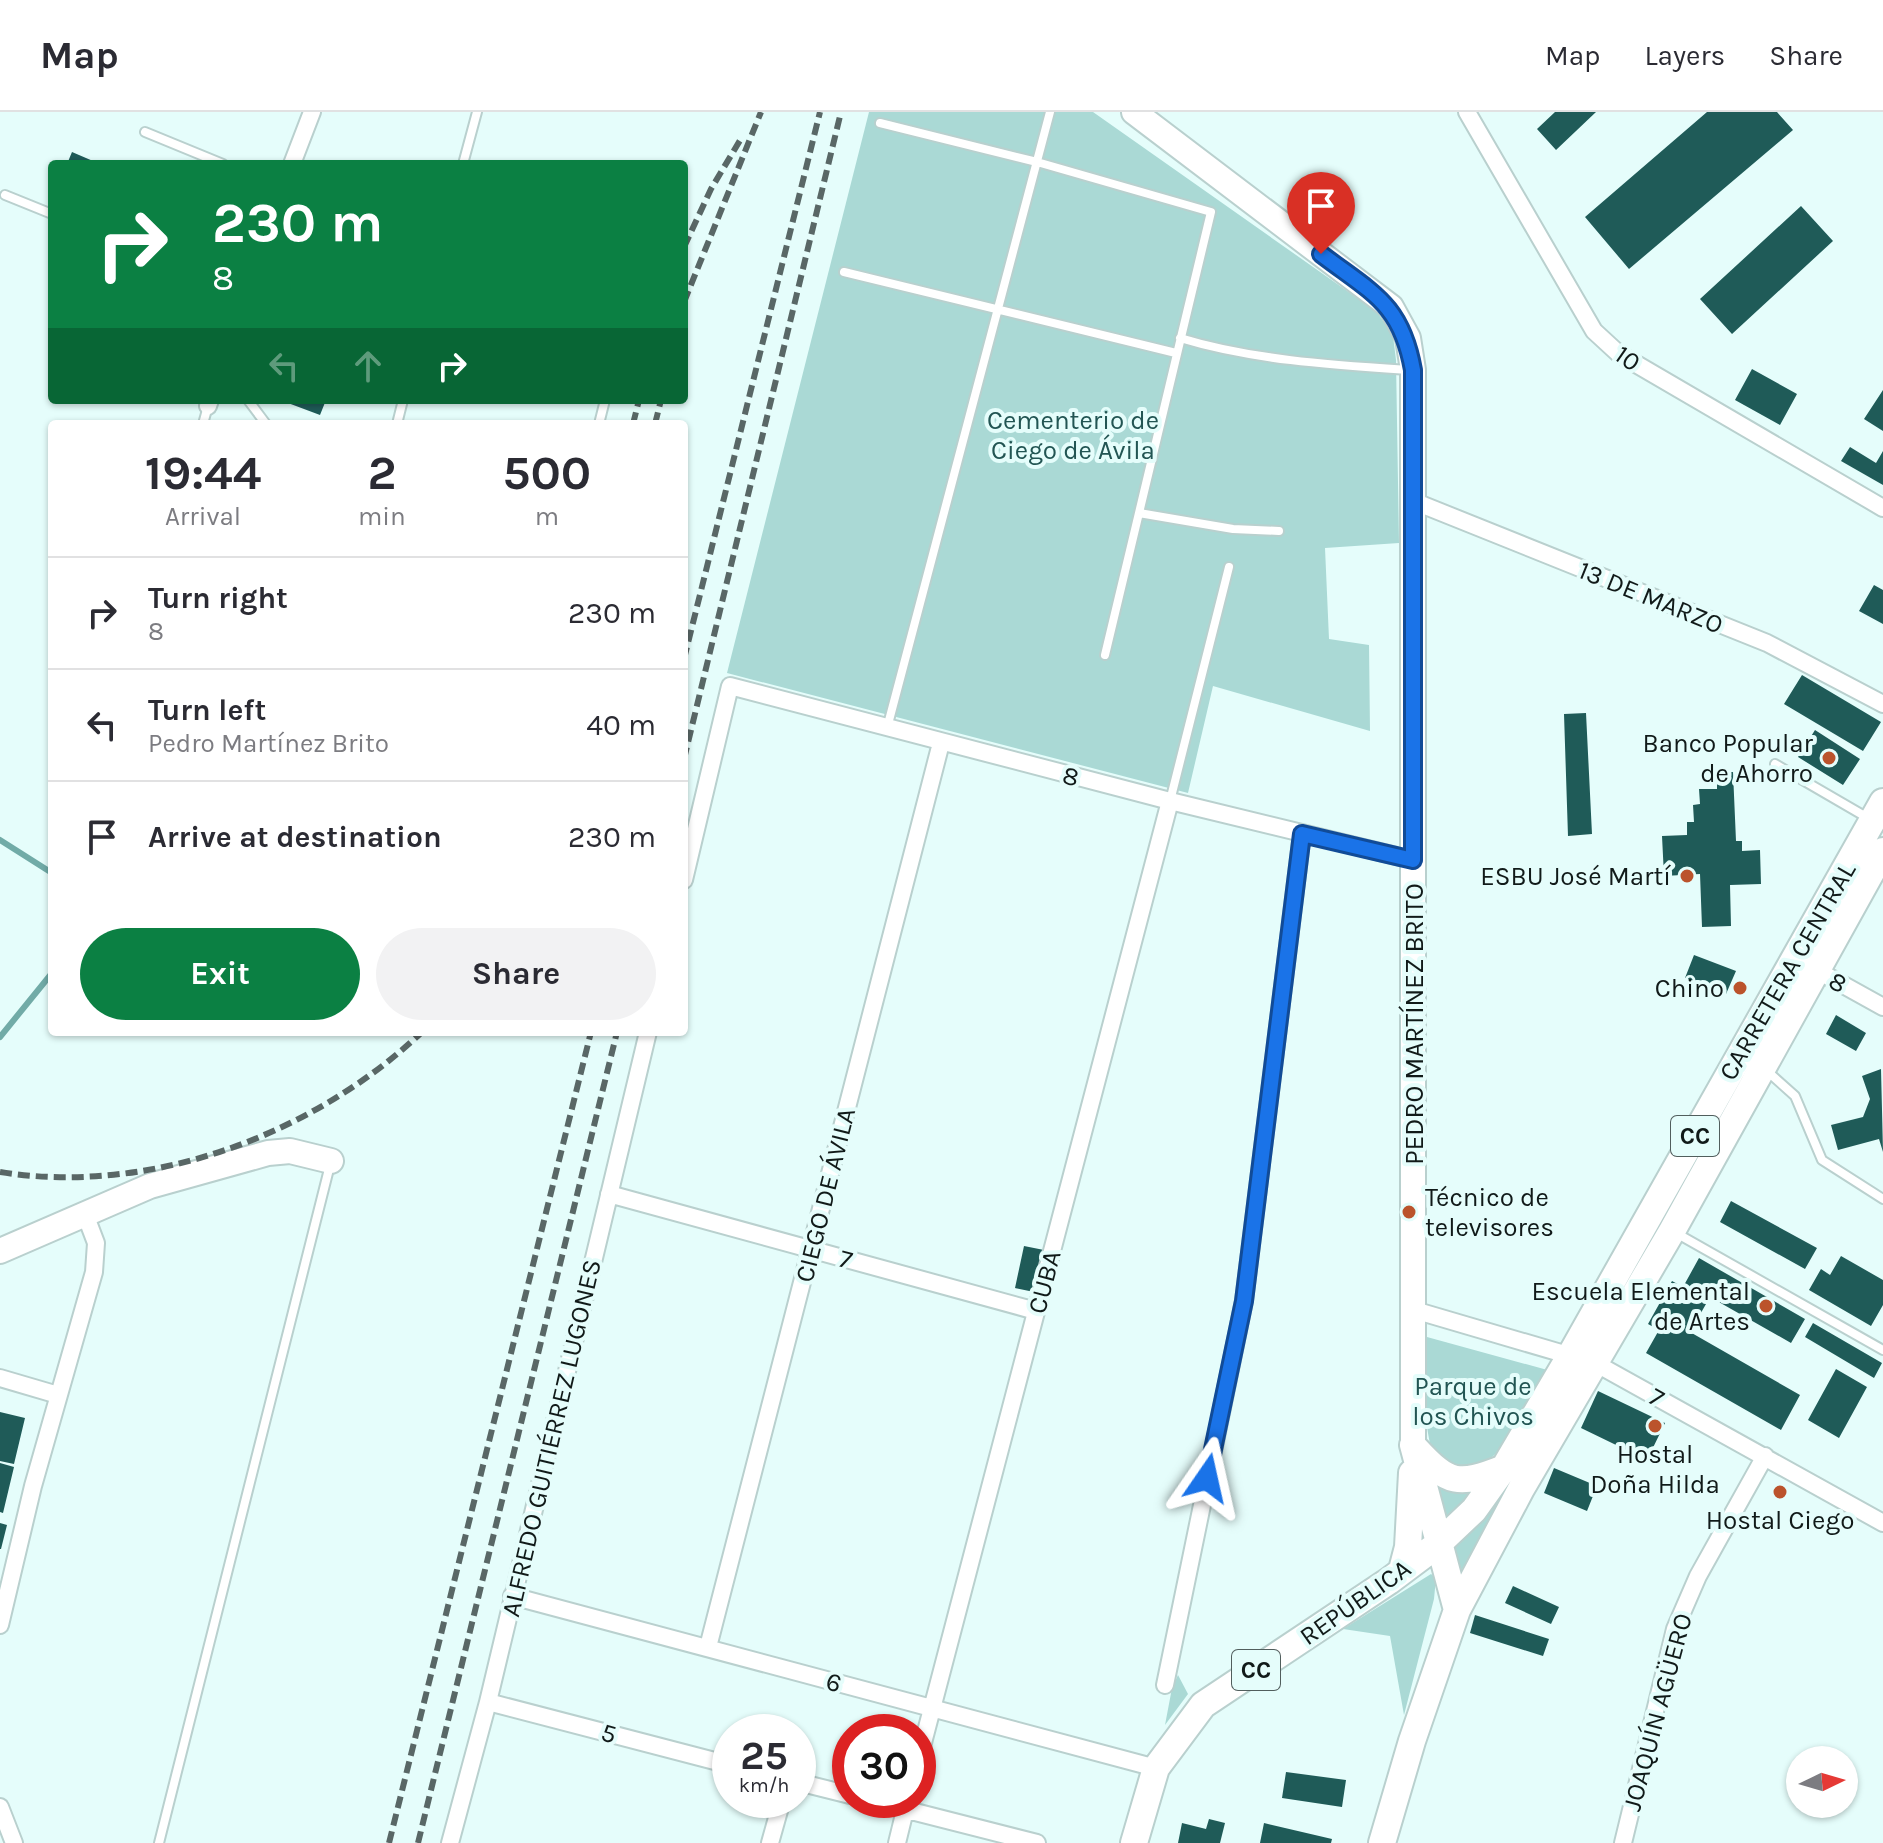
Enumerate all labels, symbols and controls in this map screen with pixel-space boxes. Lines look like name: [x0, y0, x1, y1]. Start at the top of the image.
text: Map: [40, 33, 119, 78]
text: Map: [1545, 39, 1600, 72]
text: Layers: [1644, 39, 1725, 72]
text: Share: [1769, 39, 1843, 72]
pin: [1287, 172, 1355, 254]
icon: arrive: [1299, 184, 1343, 228]
text: 230 m: [212, 190, 383, 255]
icon: right: [80, 192, 184, 296]
text: 8: [212, 257, 234, 299]
street label: 10: [1609, 339, 1646, 378]
icon: left: [262, 344, 306, 388]
icon: ahead: [346, 344, 390, 388]
icon: right: [430, 344, 474, 388]
park label: Cementerio de Ciego de Ávila: [987, 405, 1159, 466]
text: 19:44: [145, 445, 261, 501]
text: 2: [367, 445, 396, 501]
text: 500: [503, 445, 591, 501]
text: Arrival: [165, 501, 241, 532]
text: min: [358, 501, 406, 532]
text: m: [535, 501, 559, 532]
street label: 13 DE MARZO: [1574, 554, 1728, 641]
text: Turn right: [148, 580, 288, 616]
icon: right: [80, 591, 124, 635]
text: 230 m: [568, 595, 656, 631]
text: 8: [148, 616, 164, 647]
text: Turn left: [148, 692, 266, 728]
icon: left: [80, 703, 124, 747]
text: 40 m: [586, 707, 656, 743]
text: Pedro Martínez Brito: [148, 728, 389, 759]
place label: Banco Popular de Ahorro: [1643, 728, 1814, 789]
marker: Banco Popular de Ahorro: [1820, 749, 1838, 767]
street label: 8: [1059, 760, 1082, 793]
icon: arrive: [80, 815, 124, 859]
text: Arrive at destination: [148, 819, 442, 855]
text: 230 m: [568, 819, 656, 855]
street label: CARRETERA CENTRAL: [1712, 857, 1862, 1086]
place label: ESBU José Martí: [1480, 861, 1671, 892]
marker: ESBU José Martí: [1678, 867, 1696, 885]
street label: PEDRO MARTÍNEZ BRITO: [1398, 883, 1430, 1165]
button: Exit: [80, 928, 360, 1020]
button: Share: [376, 928, 656, 1020]
street label: 8: [1823, 965, 1852, 1000]
place label: Chino: [1655, 973, 1724, 1004]
marker: Chino: [1731, 979, 1749, 997]
street label: CIEGO DE ÁVILA: [788, 1104, 862, 1286]
road number: CC: [1671, 1116, 1719, 1156]
place label: Técnico de televisores: [1425, 1182, 1554, 1243]
marker: Técnico de televisores: [1400, 1203, 1418, 1221]
street label: 7: [836, 1243, 856, 1276]
street label: CUBA: [1021, 1247, 1068, 1317]
street label: ALFREDO GUITIÉRREZ LUGONES: [494, 1256, 608, 1620]
place label: Escuela Elemental de Artes: [1531, 1276, 1750, 1337]
marker: Escuela Elemental de Artes: [1757, 1297, 1775, 1315]
park label: Parque de los Chivos: [1412, 1371, 1534, 1432]
street label: 7: [1644, 1381, 1670, 1414]
marker: Hostal Doña Hilda: [1646, 1417, 1664, 1435]
position arrow: [1165, 1436, 1249, 1520]
place label: Hostal Doña Hilda: [1590, 1439, 1720, 1500]
marker: Hostal Ciego: [1771, 1483, 1789, 1501]
place label: Hostal Ciego: [1706, 1505, 1854, 1536]
street label: REPÚBLICA: [1293, 1552, 1417, 1652]
street label: JOAQUÍN AGÜERO: [1615, 1610, 1699, 1814]
road number: CC: [1232, 1650, 1280, 1690]
street label: 6: [822, 1666, 845, 1699]
speed limit sign: 30: [832, 1714, 936, 1818]
street label: 5: [598, 1717, 620, 1750]
text: 25: [740, 1732, 788, 1779]
north arrow: [1786, 1746, 1858, 1818]
map controls: [1786, 1746, 1858, 1818]
text: km/h: [739, 1774, 789, 1797]

